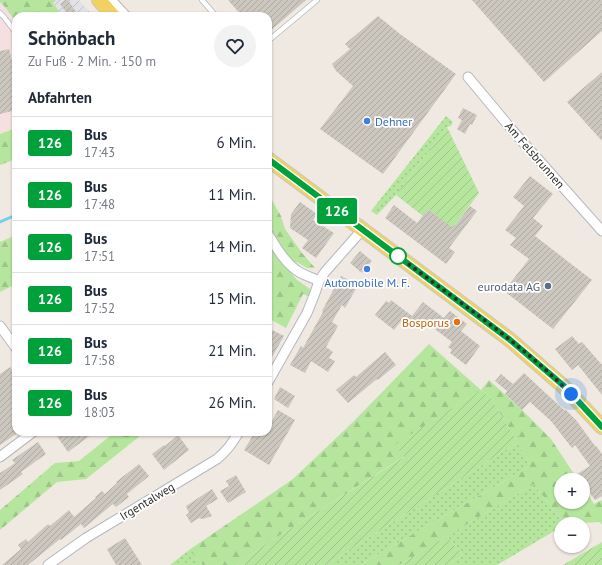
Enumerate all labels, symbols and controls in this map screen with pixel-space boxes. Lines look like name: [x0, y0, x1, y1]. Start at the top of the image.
button: heart: [214, 25, 256, 67]
text: Schönbach: [28, 26, 115, 50]
text: Zu Fuß · 2 Min. · 150 m: [28, 53, 156, 70]
text: Abfahrten: [28, 88, 92, 107]
place label: Dehner: [375, 114, 412, 129]
marker: Dehner: [362, 116, 372, 126]
street label: Am Felsbrunnen: [502, 119, 568, 191]
text: Bus: [84, 125, 107, 144]
text: 6 Min.: [217, 133, 256, 152]
text: 126: [38, 134, 62, 152]
text: 17:43: [84, 144, 115, 161]
text: Bus: [84, 177, 107, 196]
text: 11 Min.: [208, 185, 256, 204]
text: 126: [38, 186, 62, 204]
text: 17:48: [84, 196, 115, 213]
line badge: 126: [314, 198, 360, 224]
text: 126: [325, 202, 349, 220]
text: Bus: [84, 229, 107, 248]
text: 14 Min.: [208, 237, 256, 256]
text: 126: [38, 238, 62, 256]
unlabelled marker: [389, 247, 407, 265]
text: 17:51: [84, 248, 115, 265]
marker: Automobile M. F.: [362, 264, 372, 274]
place label: Automobile M. F.: [324, 275, 410, 290]
place label: eurodata AG: [478, 279, 540, 294]
text: Bus: [84, 281, 107, 300]
marker: eurodata AG: [543, 281, 553, 291]
text: 15 Min.: [208, 289, 256, 308]
text: 126: [38, 290, 62, 308]
text: 17:52: [84, 300, 115, 317]
place label: Bosporus: [402, 315, 449, 330]
marker: Bosporus: [452, 317, 462, 327]
text: Bus: [84, 333, 107, 352]
text: 21 Min.: [208, 341, 256, 360]
text: 126: [38, 342, 62, 360]
text: 17:58: [84, 352, 115, 369]
your location: [561, 384, 581, 404]
text: Bus: [84, 385, 107, 404]
text: 26 Min.: [208, 393, 256, 412]
text: 126: [38, 394, 62, 412]
text: 18:03: [84, 404, 115, 421]
map controls: [554, 473, 590, 553]
button: +: [554, 473, 590, 509]
street label: Irgentalweg: [117, 479, 177, 523]
button: −: [554, 517, 590, 553]

